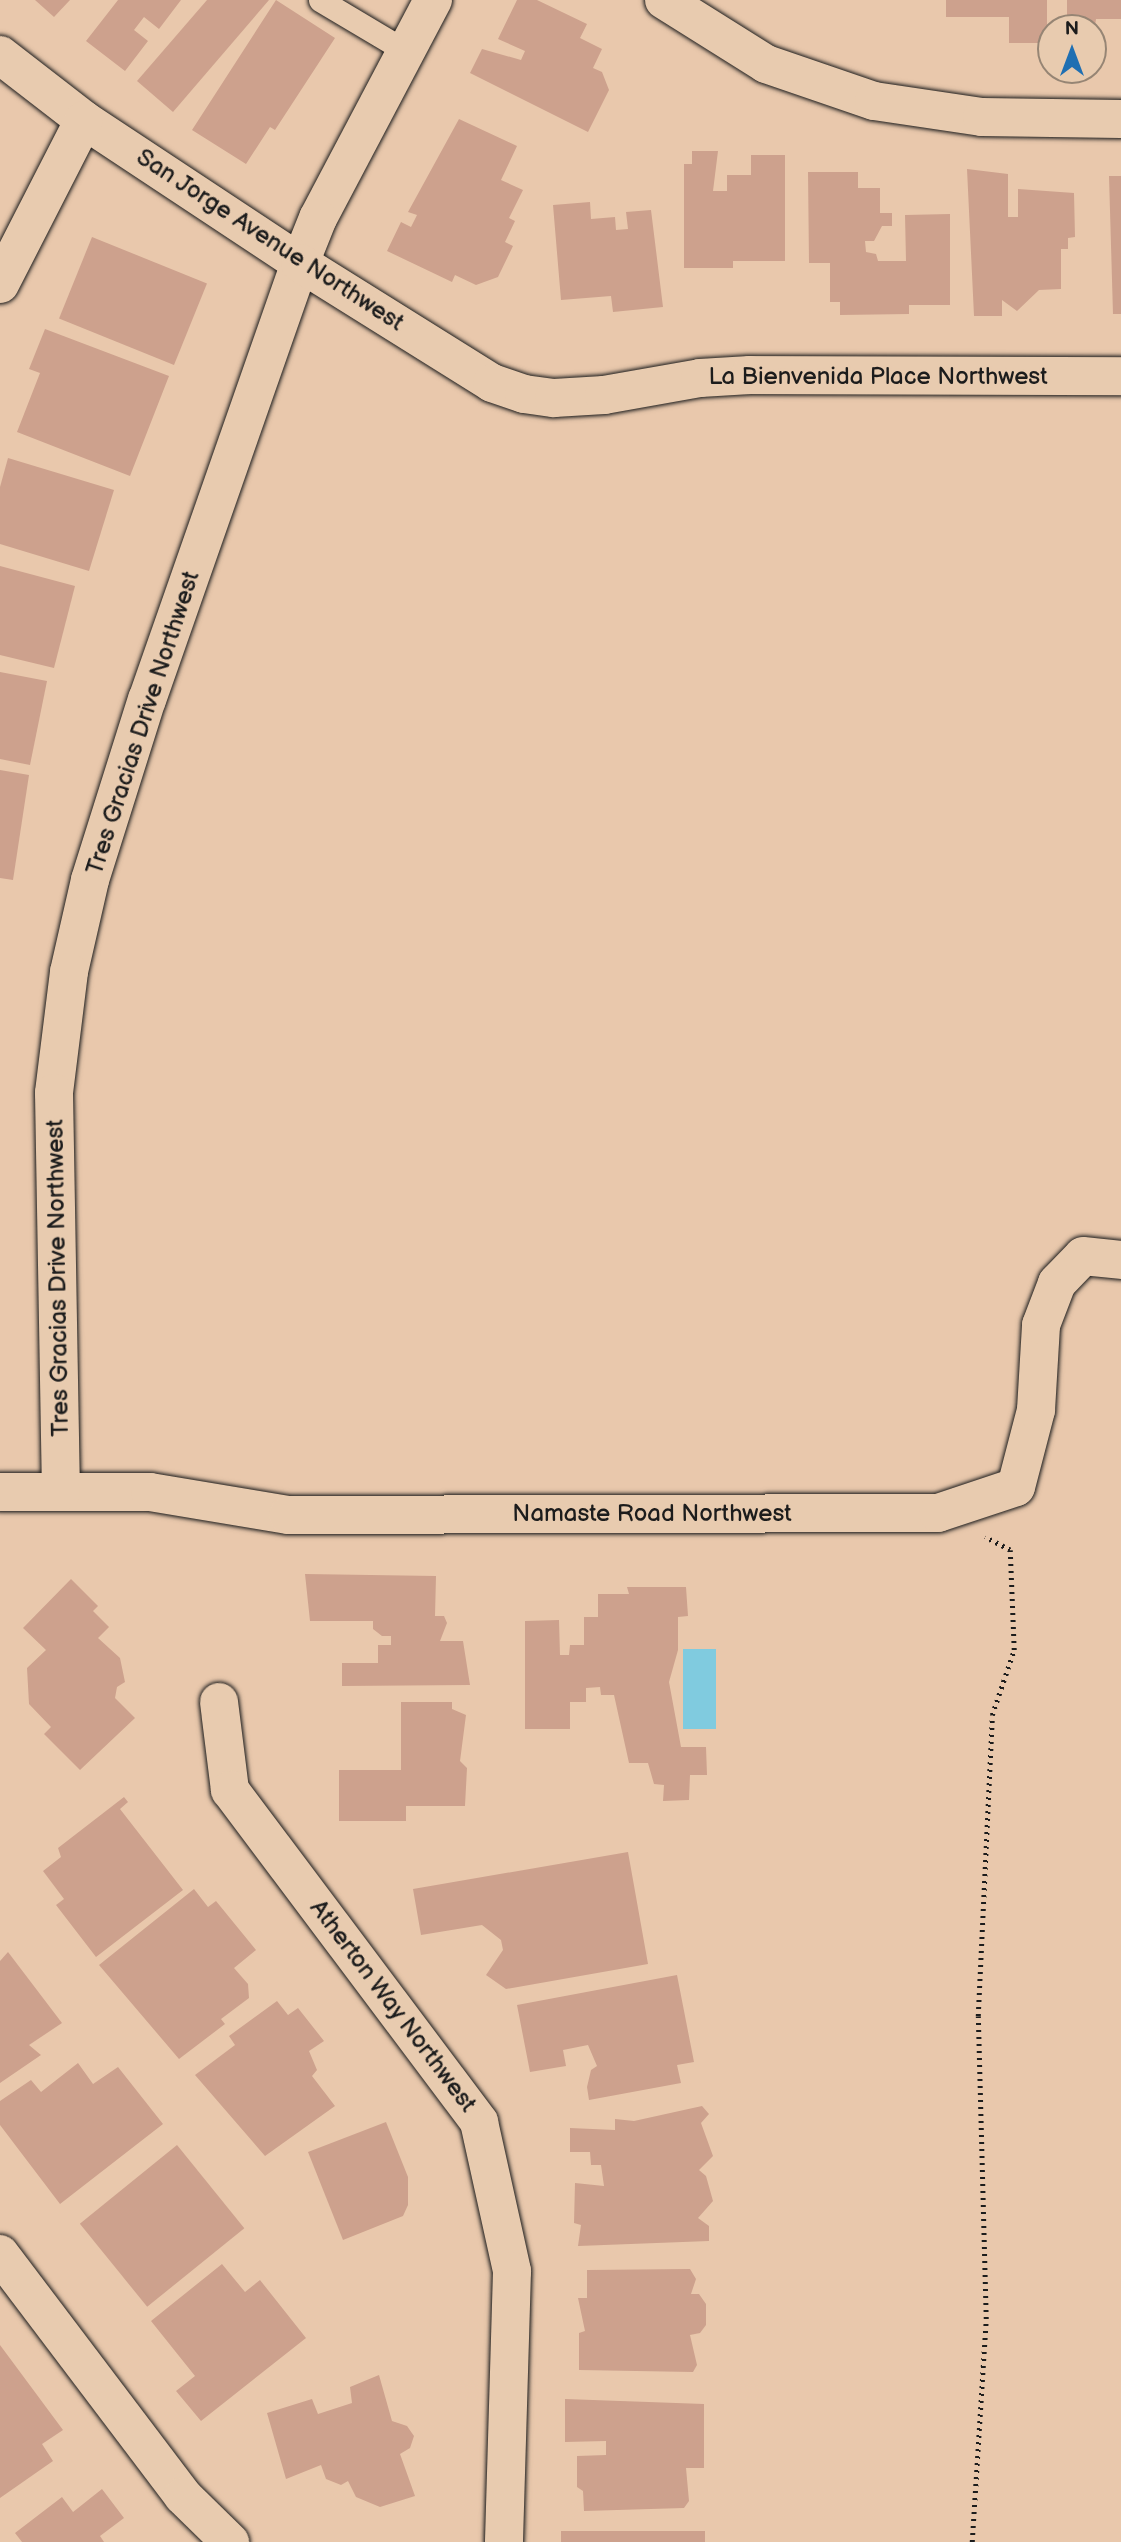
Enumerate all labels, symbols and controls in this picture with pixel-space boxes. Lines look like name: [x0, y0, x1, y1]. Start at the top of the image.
north arrow: [1037, 14, 1107, 84]
text: N: [1065, 18, 1079, 41]
street label: San Jorge Avenue Northwest: [130, 142, 410, 338]
street label: La Bienvenida Place Northwest: [708, 363, 1048, 391]
street label: Tres Gracias Drive Northwest: [80, 568, 206, 878]
street label: Tres Gracias Drive Northwest: [41, 1119, 75, 1437]
street label: Namaste Road Northwest: [512, 1500, 792, 1528]
street label: Atherton Way Northwest: [303, 1893, 483, 2119]

